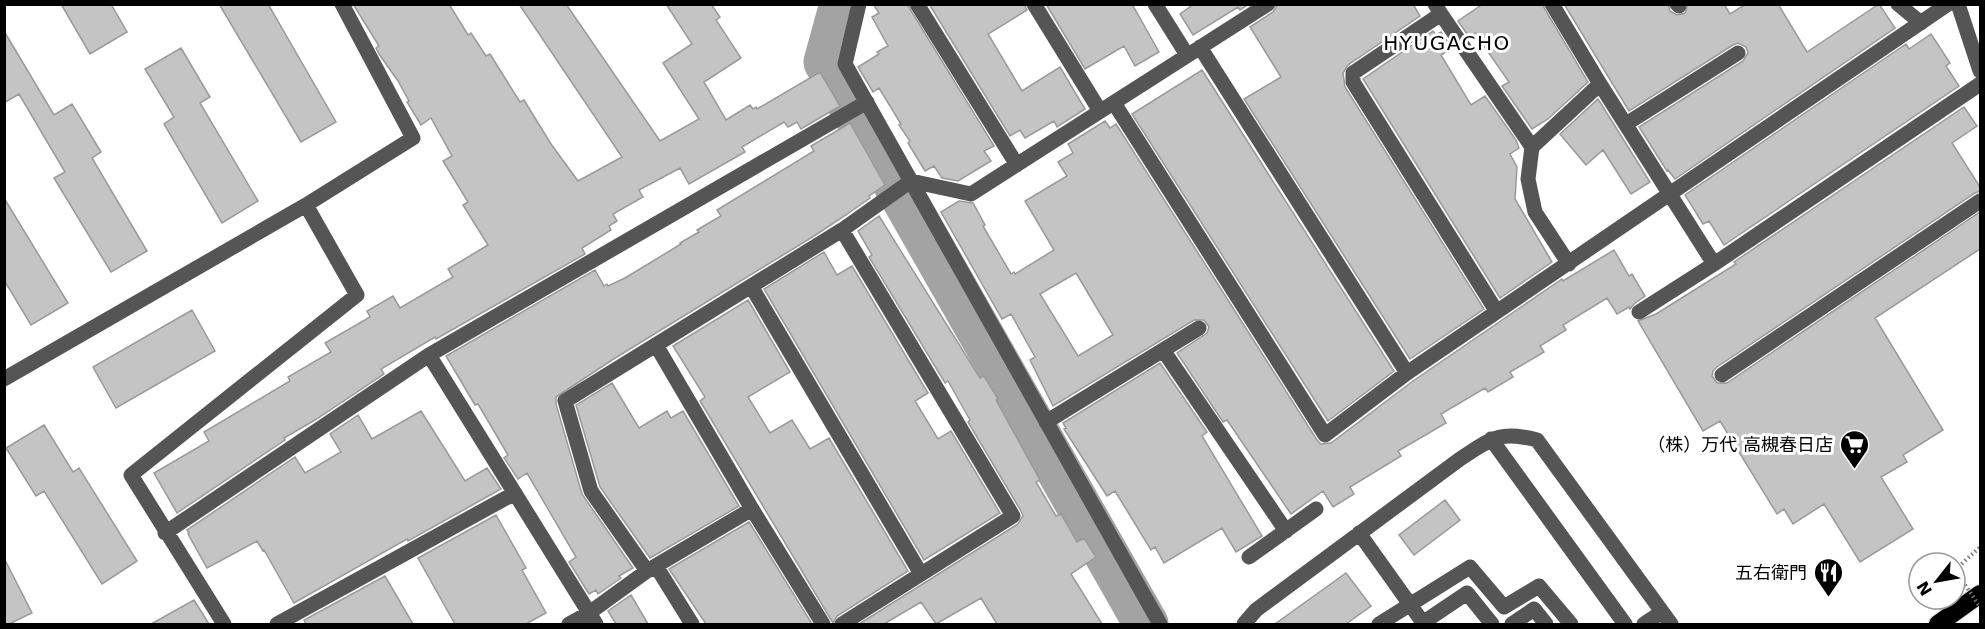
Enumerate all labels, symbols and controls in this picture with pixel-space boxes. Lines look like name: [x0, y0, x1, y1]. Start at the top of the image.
district label: HYUGACHO: [1383, 31, 1511, 55]
supermarket icon: （株）万代 高槻春日店: [1838, 428, 1870, 470]
place label: （株）万代 高槻春日店: [1647, 434, 1833, 455]
north arrow: [1907, 551, 1967, 611]
restaurant icon: 五右衛門: [1812, 556, 1844, 598]
place label: 五右衛門: [1735, 562, 1807, 583]
text: N: [1913, 578, 1936, 599]

